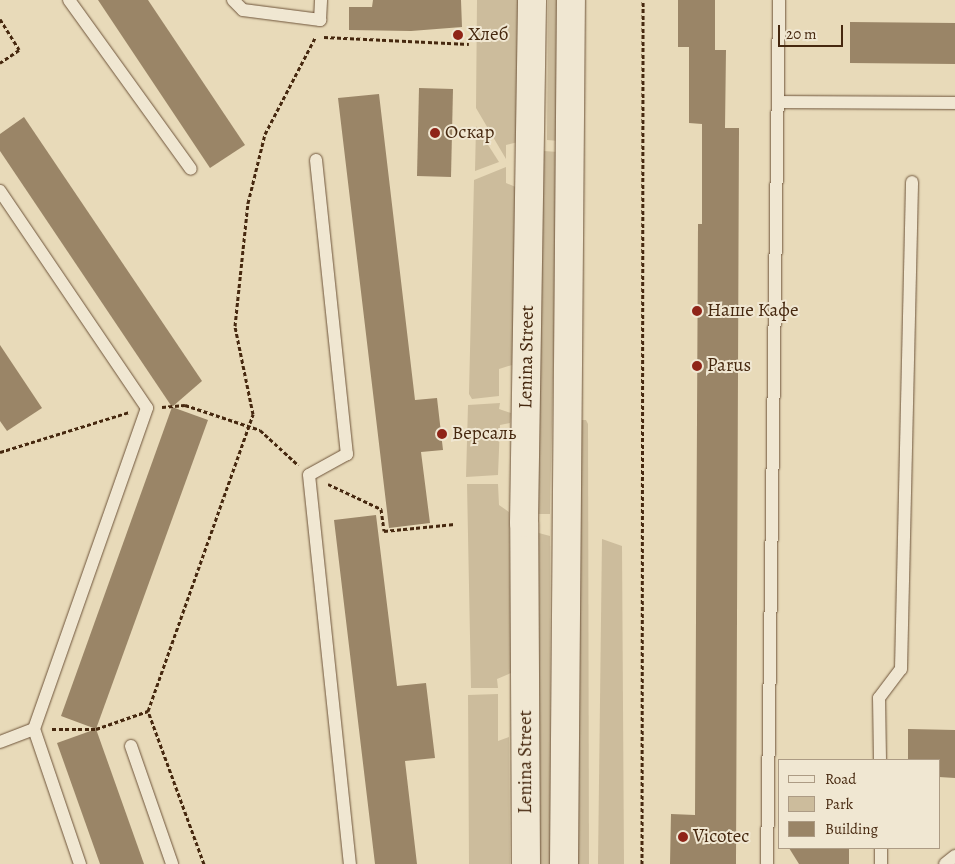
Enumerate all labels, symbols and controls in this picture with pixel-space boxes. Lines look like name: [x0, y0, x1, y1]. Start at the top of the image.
scale bar: [780, 15, 845, 47]
place label: Хлеб: [468, 24, 509, 46]
text: 20 m: [786, 24, 817, 44]
marker: Хлеб: [452, 29, 464, 41]
place label: Оскар: [445, 122, 495, 144]
marker: Оскар: [429, 127, 441, 139]
place label: Наше Кафе: [707, 300, 799, 322]
street label: Lenina Street: [515, 305, 539, 409]
marker: Наше Кафе: [691, 305, 703, 317]
place label: Parus: [707, 355, 751, 377]
marker: Parus: [691, 360, 703, 372]
place label: Версаль: [452, 423, 516, 445]
marker: Версаль: [436, 428, 448, 440]
street label: Lenina Street: [515, 710, 537, 814]
legend: [778, 759, 940, 849]
text: Road: [825, 769, 856, 789]
text: Park: [825, 794, 853, 814]
text: Building: [825, 819, 878, 839]
place label: Vicotec: [693, 826, 749, 848]
marker: Vicotec: [677, 831, 689, 843]

